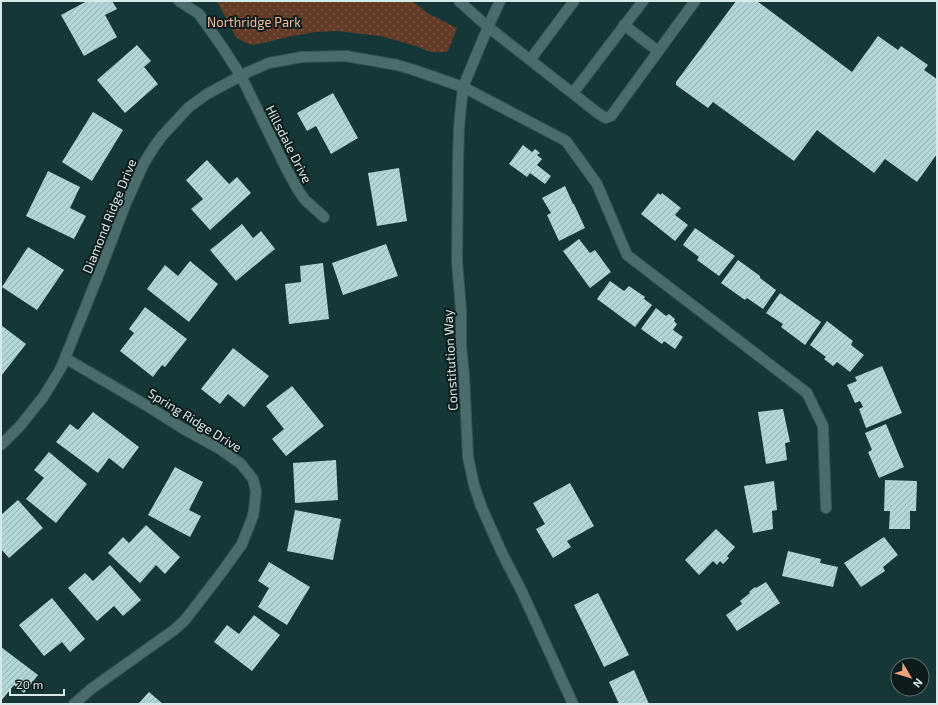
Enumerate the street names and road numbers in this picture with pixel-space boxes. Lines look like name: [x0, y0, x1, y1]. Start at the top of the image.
street label: Hillsdale Drive: [262, 102, 316, 186]
street label: Diamond Ridge Drive: [79, 156, 139, 276]
street label: Constitution Way: [439, 309, 461, 411]
street label: Spring Ridge Drive: [145, 385, 245, 455]

